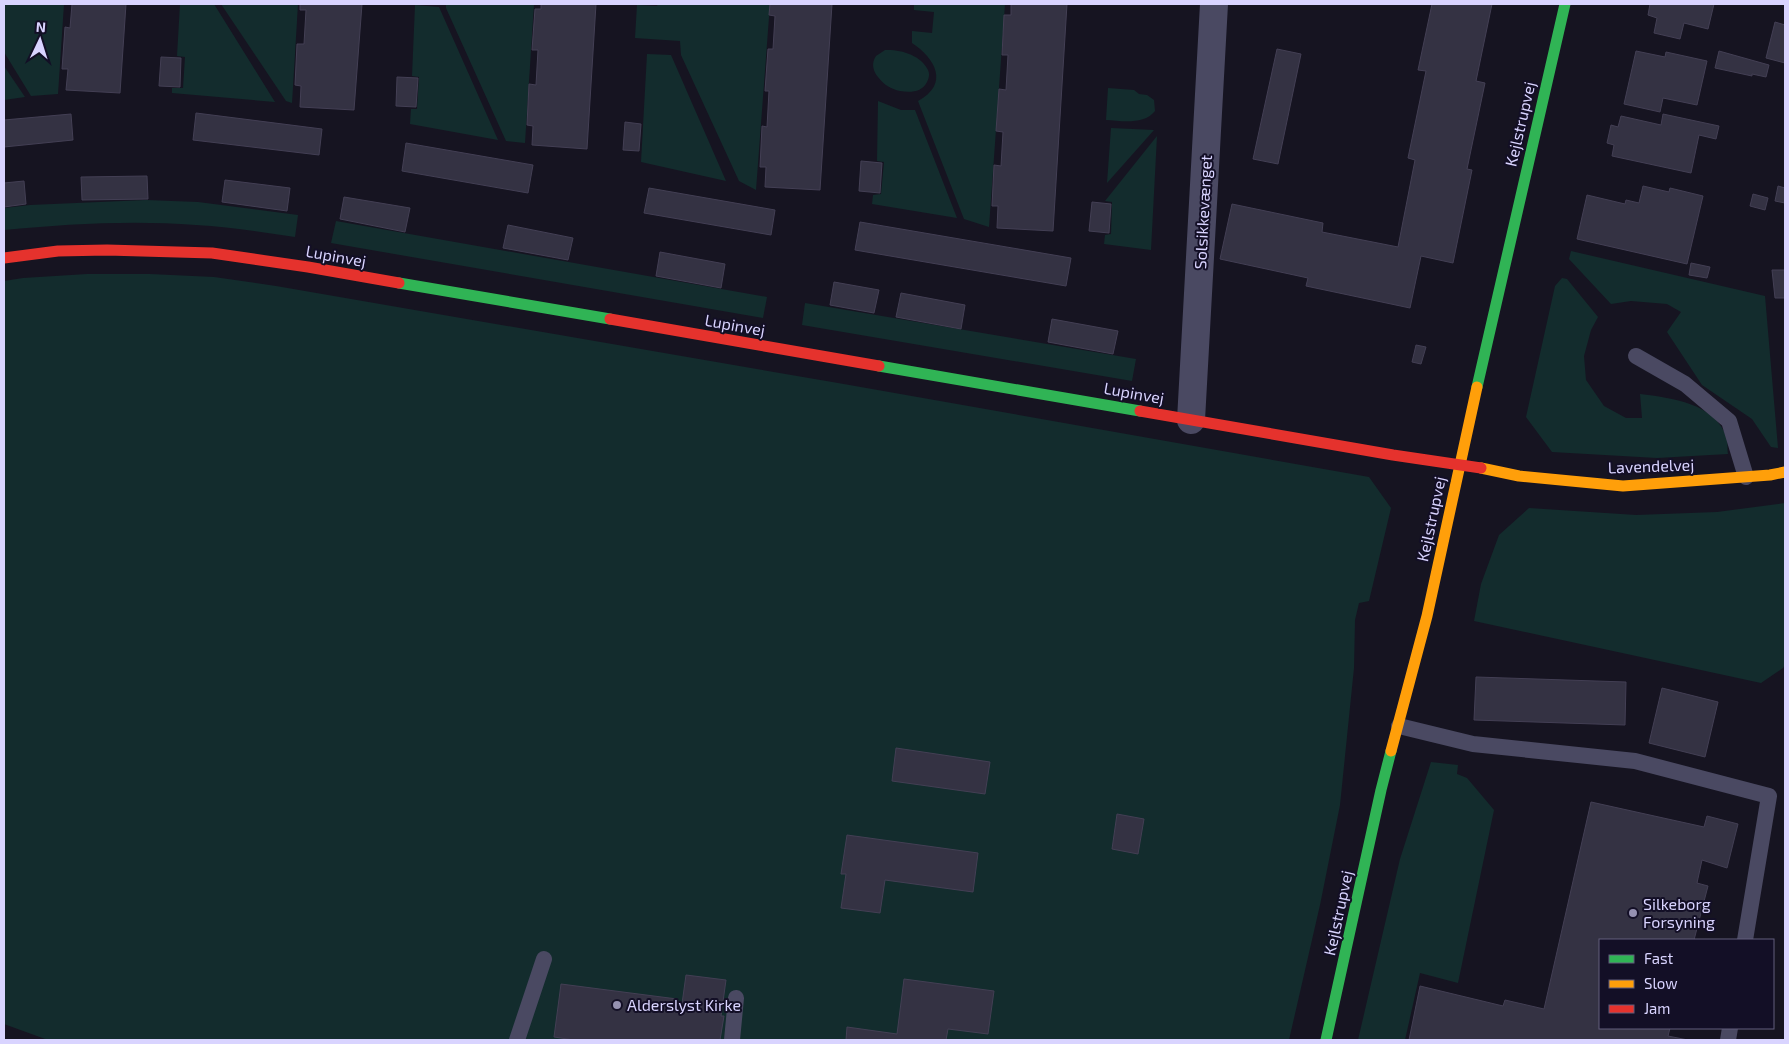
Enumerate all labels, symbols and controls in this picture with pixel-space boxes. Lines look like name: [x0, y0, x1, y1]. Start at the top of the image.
north arrow: [15, 15, 65, 65]
text: N: [35, 18, 47, 35]
street label: Kejlstrupvej: [1501, 80, 1539, 168]
street label: Solsikkevænget: [1190, 154, 1215, 270]
street label: Lupinvej: [304, 241, 368, 271]
street label: Lupinvej: [703, 310, 767, 340]
street label: Lupinvej: [1102, 378, 1166, 408]
street label: Lavendelvej: [1607, 454, 1695, 478]
street label: Kejlstrupvej: [1412, 475, 1450, 563]
street label: Kejlstrupvej: [1319, 869, 1357, 957]
place label: Silkeborg Forsyning: [1643, 894, 1715, 931]
marker: Silkeborg Forsyning: [1627, 907, 1639, 919]
legend: [1599, 939, 1774, 1029]
text: Fast: [1644, 949, 1674, 967]
text: Slow: [1644, 974, 1678, 992]
place label: Alderslyst Kirke: [627, 995, 741, 1014]
marker: Alderslyst Kirke: [611, 999, 623, 1011]
text: Jam: [1644, 999, 1670, 1017]

